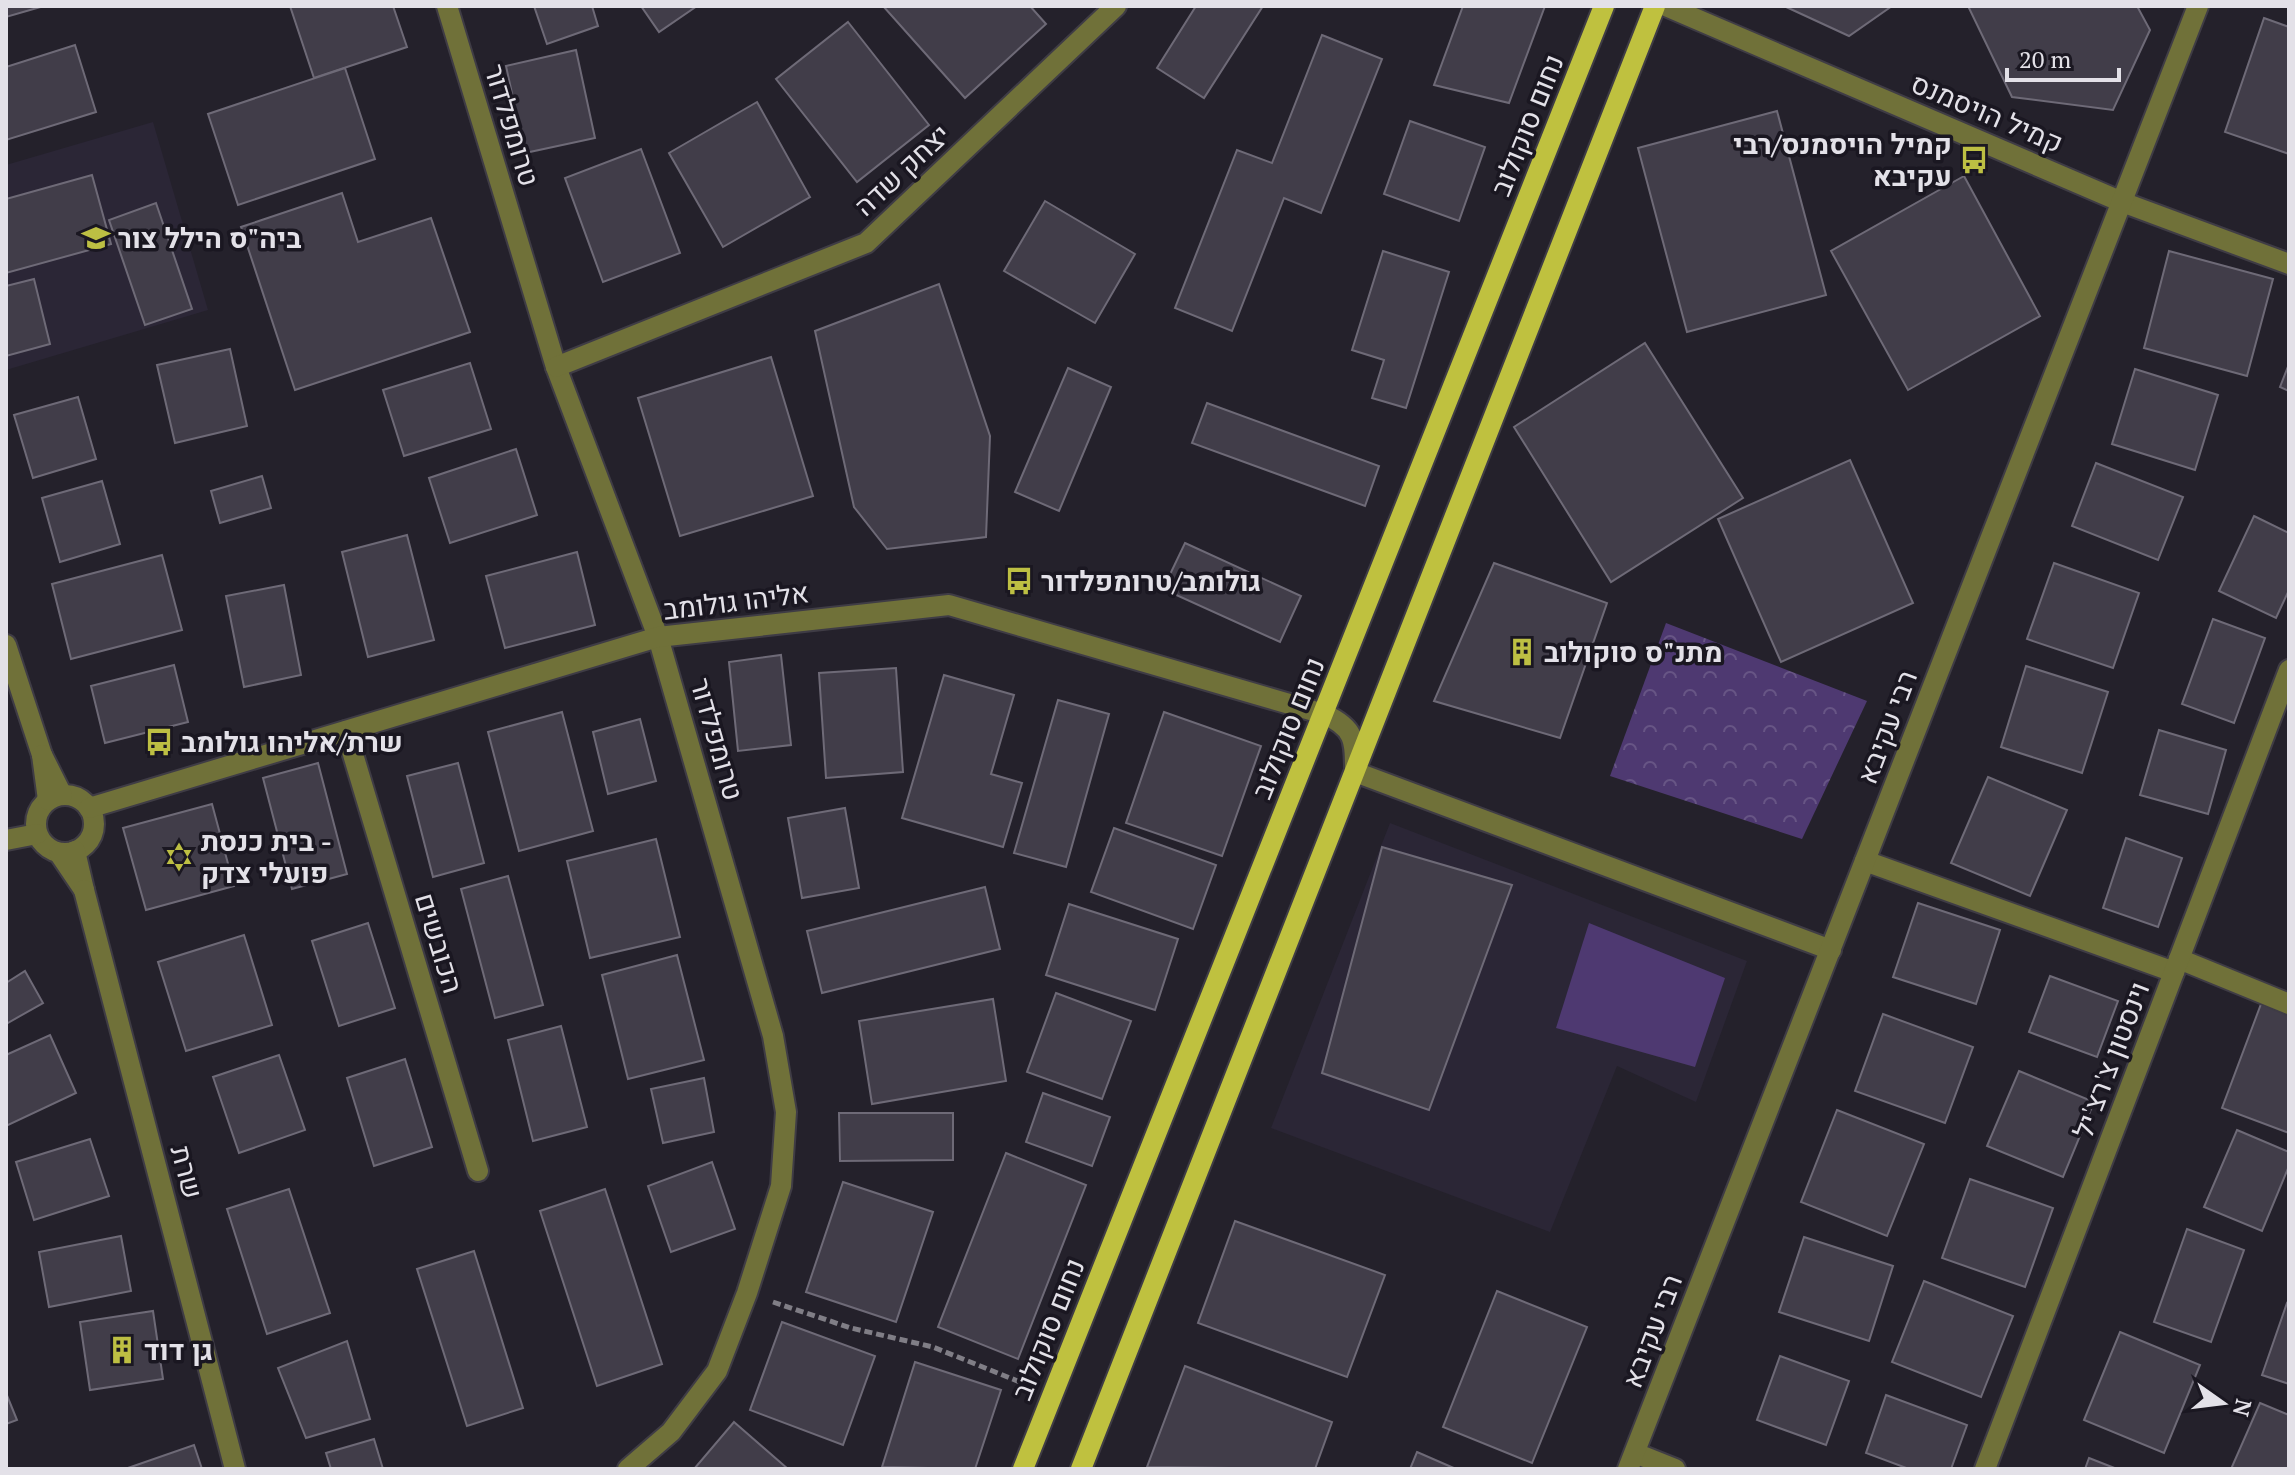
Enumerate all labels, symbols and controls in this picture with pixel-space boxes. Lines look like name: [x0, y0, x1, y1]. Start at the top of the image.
scale bar: [2007, 32, 2119, 82]
text: 20 m: [2019, 43, 2071, 75]
street label: נחום סוקולוב: [1481, 49, 1572, 201]
street label: טרומפלדור: [476, 59, 549, 190]
street label: קמיל הויסמנס: [1906, 64, 2069, 161]
street label: יצחק שדה: [846, 116, 958, 223]
place label: קמיל הויסמנס/רבי עקיבא: [1733, 125, 1952, 194]
bus stop icon: קמיל הויסמנס/רבי עקיבא: [1959, 145, 1989, 175]
place label: ביה"ס הילל צור: [118, 219, 301, 256]
school or university icon: ביה"ס הילל צור: [81, 223, 111, 253]
place label: גולומב/טרומפלדור: [1041, 562, 1261, 599]
bus stop icon: גולומב/טרומפלדור: [1004, 566, 1034, 596]
street label: אליהו גולומב: [661, 573, 811, 628]
place label: מתנ"ס סוקולוב: [1544, 633, 1722, 670]
building icon: מתנ"ס סוקולוב: [1507, 637, 1537, 667]
street label: נחום סוקולוב: [1242, 652, 1333, 804]
street label: רבי עקיבא: [1848, 665, 1925, 789]
street label: טרומפלדור: [682, 673, 753, 804]
place label: שרת/אליהו גולומב: [181, 723, 403, 760]
bus stop icon: שרת/אליהו גולומב: [144, 727, 174, 757]
place label: בית כנסת - פועלי צדק: [201, 822, 332, 891]
synagogue icon: בית כנסת - פועלי צדק: [164, 842, 194, 872]
street label: הכובשים: [407, 888, 472, 998]
street label: וינסטון צ'רצ'יל: [2064, 976, 2157, 1143]
street label: שרת: [163, 1141, 212, 1202]
street label: נחום סוקולוב: [1002, 1253, 1093, 1405]
street label: רבי עקיבא: [1613, 1269, 1690, 1393]
place label: גן דוד: [144, 1331, 213, 1368]
building icon: גן דוד: [107, 1335, 137, 1365]
north arrow: [2183, 1363, 2263, 1443]
text: N: [2227, 1396, 2259, 1420]

